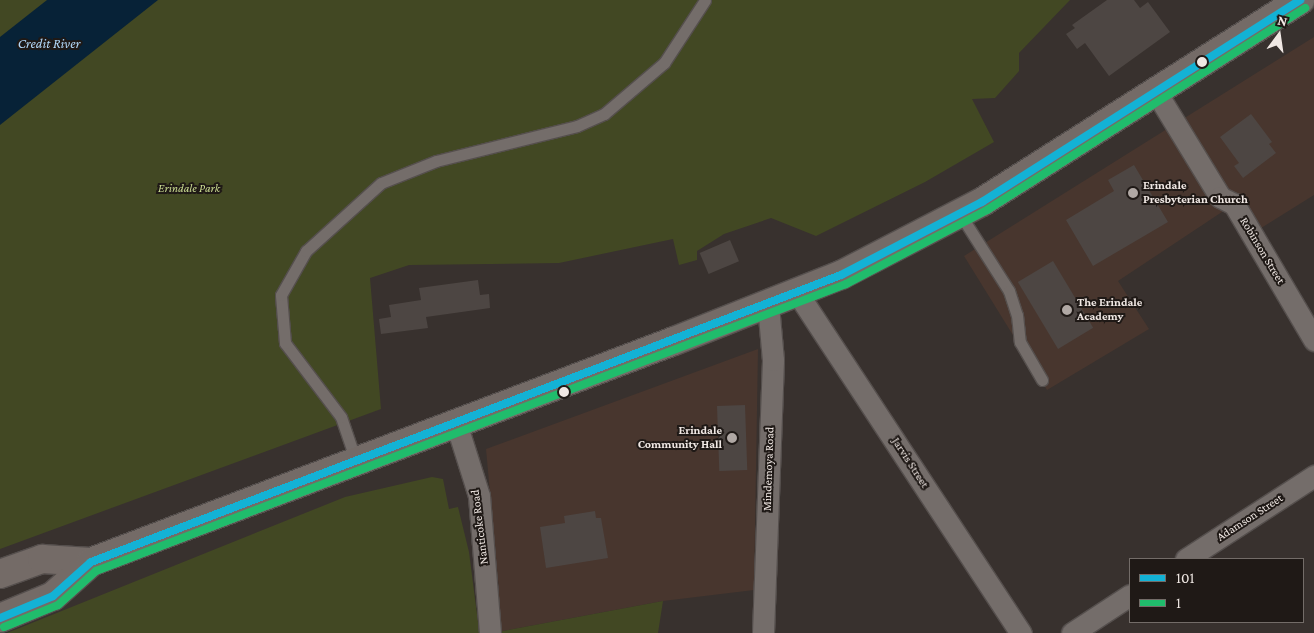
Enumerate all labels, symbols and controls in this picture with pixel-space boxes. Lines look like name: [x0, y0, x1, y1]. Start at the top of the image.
north arrow: [1254, 10, 1304, 60]
text: N: [1276, 12, 1289, 29]
water label: Credit River: [18, 35, 80, 51]
unlabelled marker: [1197, 57, 1207, 67]
place label: Erindale Presbyterian Church: [1143, 179, 1248, 207]
park label: Erindale Park: [158, 182, 220, 196]
marker: Erindale Presbyterian Church: [1127, 187, 1139, 199]
street label: Robinson Street: [1236, 215, 1288, 287]
place label: The Erindale Academy: [1077, 296, 1142, 324]
marker: The Erindale Academy: [1061, 304, 1073, 316]
unlabelled marker: [559, 387, 569, 397]
place label: Erindale Community Hall: [638, 424, 722, 452]
street label: Mindemoya Road: [760, 427, 778, 511]
marker: Erindale Community Hall: [726, 432, 738, 444]
street label: Jarvis Street: [888, 435, 932, 491]
street label: Nanticoke Road: [468, 489, 492, 565]
street label: Adamson Street: [1214, 491, 1286, 545]
legend: [1129, 558, 1304, 623]
text: 101: [1176, 570, 1194, 586]
text: 1: [1176, 595, 1181, 611]

